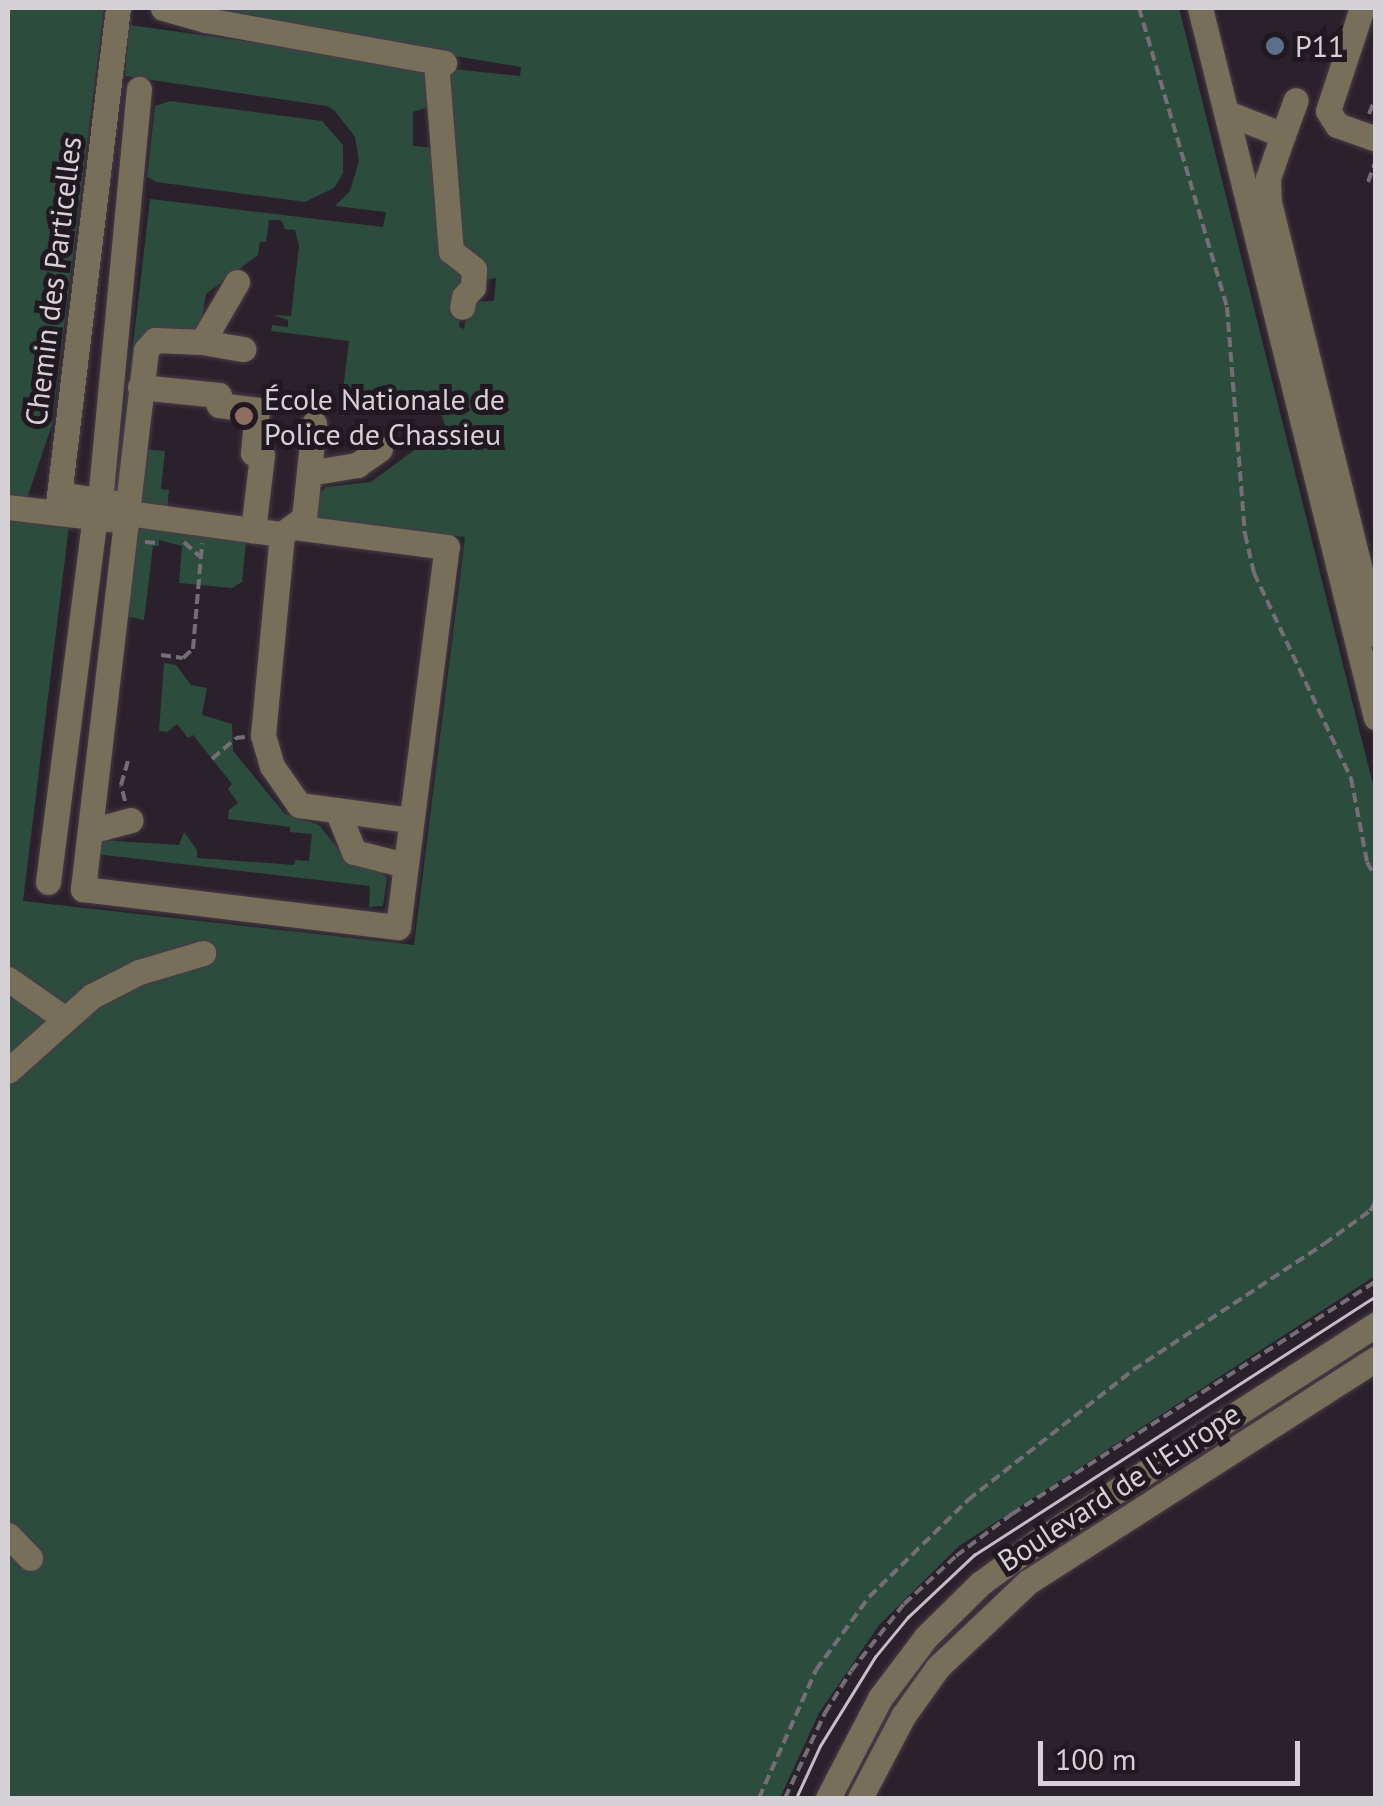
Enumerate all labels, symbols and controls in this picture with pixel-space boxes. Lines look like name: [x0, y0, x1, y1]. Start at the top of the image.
place label: P11: [1295, 28, 1344, 64]
marker: P11: [1264, 35, 1286, 57]
street label: Chemin des Particelles: [17, 134, 89, 428]
place label: École Nationale de Police de Chassieu: [264, 381, 505, 452]
marker: École Nationale de Police de Chassieu: [233, 405, 255, 427]
street label: Boulevard de l'Europe: [991, 1395, 1247, 1579]
scale bar: [1043, 1721, 1306, 1783]
text: 100 m: [1055, 1739, 1136, 1778]

